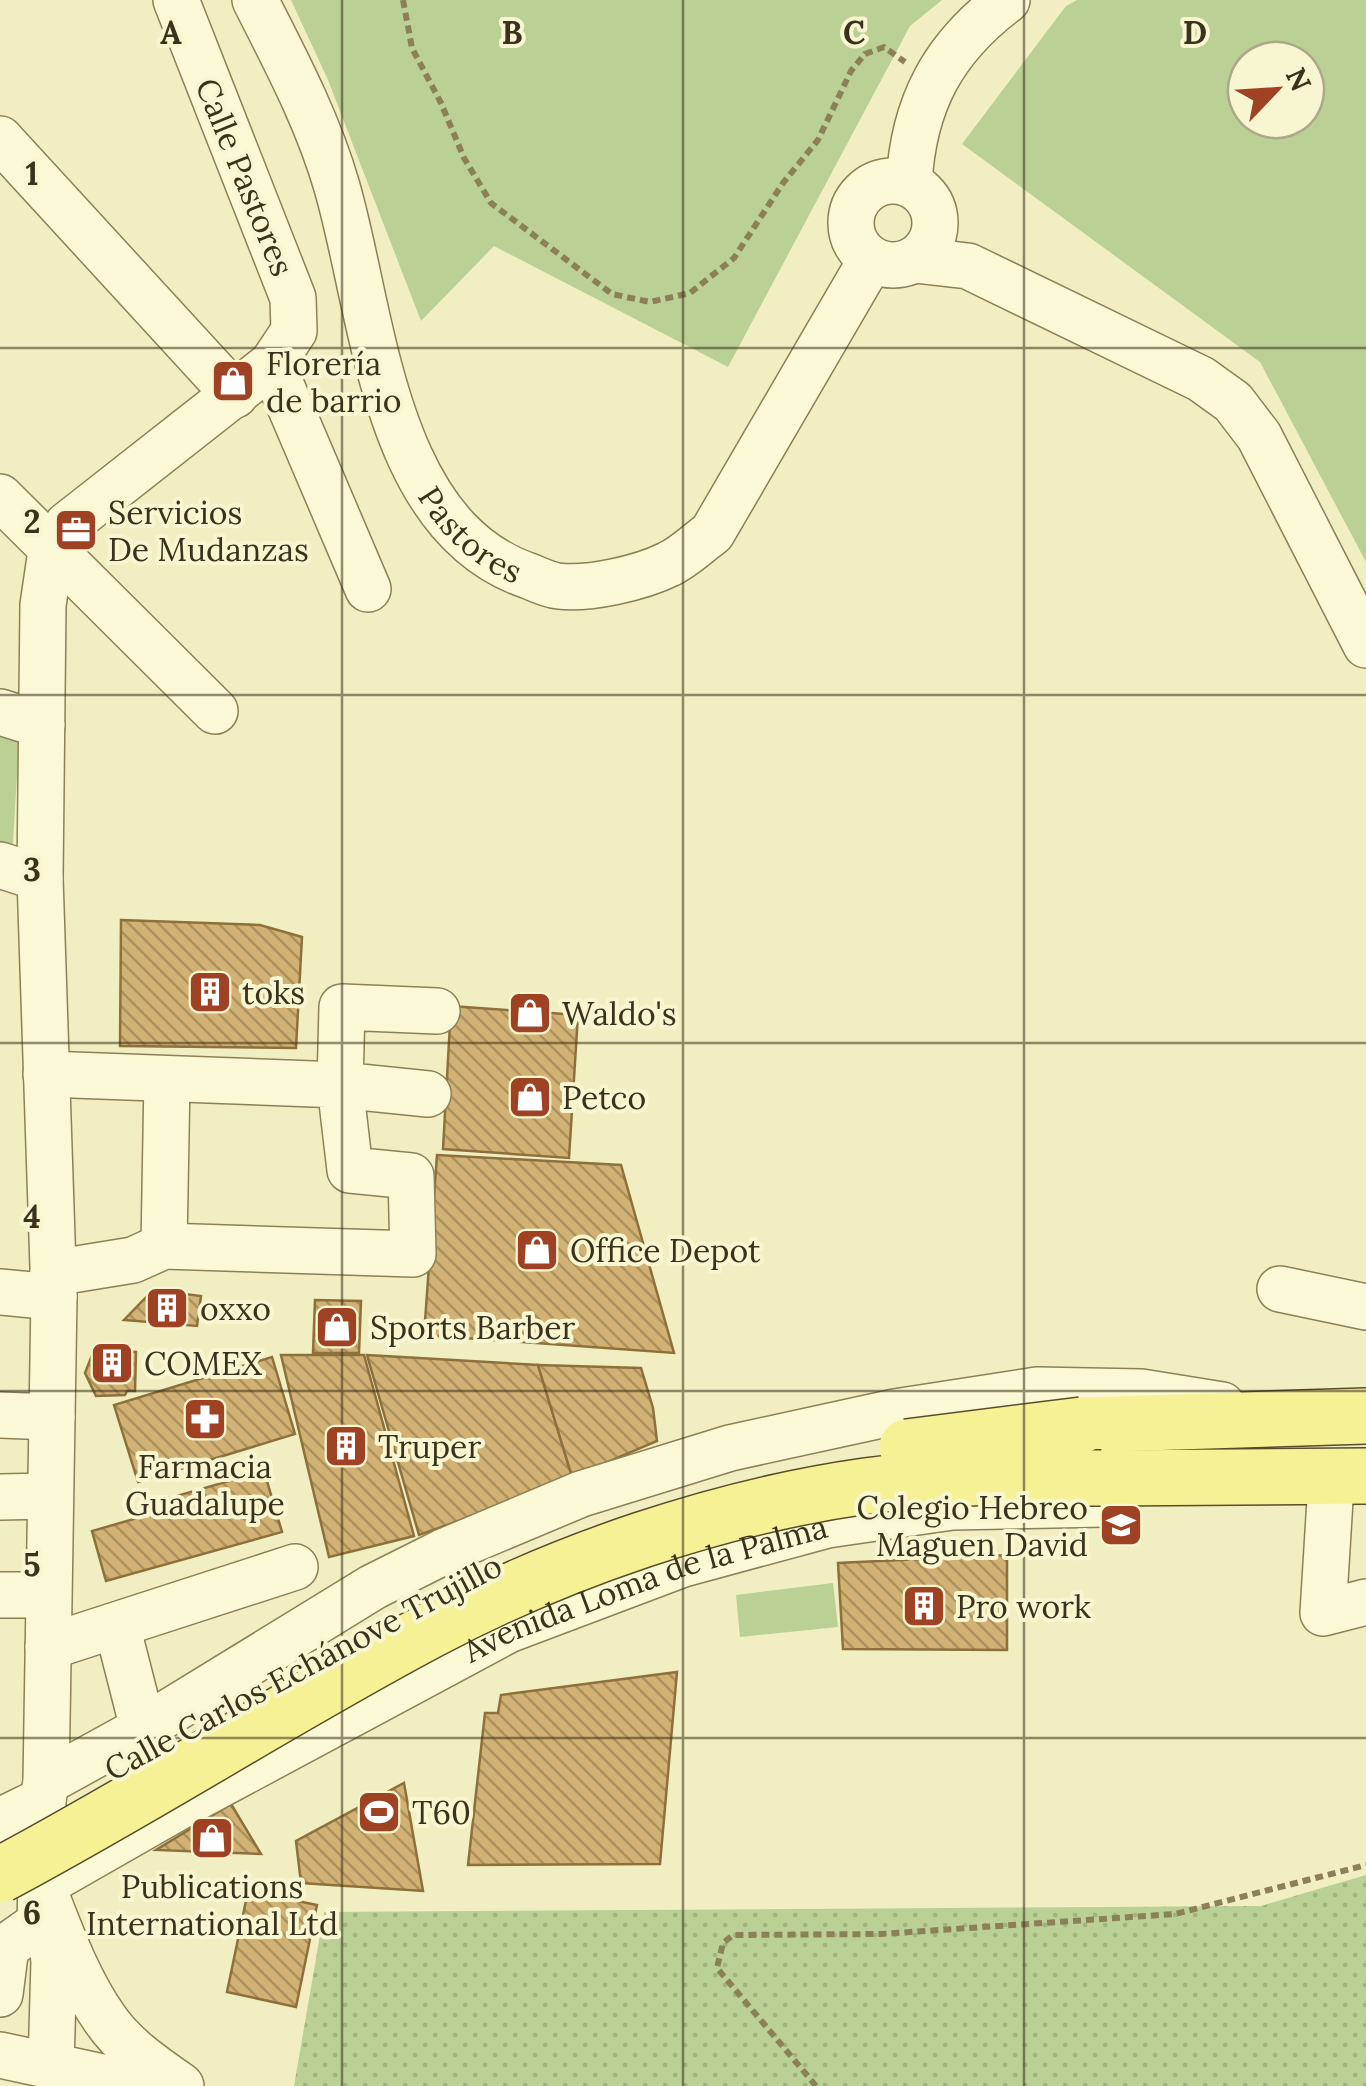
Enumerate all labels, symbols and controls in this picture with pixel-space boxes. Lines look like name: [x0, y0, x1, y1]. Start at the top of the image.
text: A: [160, 12, 182, 53]
text: B: [501, 12, 523, 53]
text: C: [843, 12, 865, 53]
text: D: [1183, 12, 1207, 53]
north arrow: [1226, 40, 1326, 140]
text: N: [1278, 62, 1320, 97]
street label: Calle Pastores: [187, 72, 303, 282]
text: 1: [26, 153, 39, 194]
place label: Florería de barrio: [266, 343, 401, 421]
shop icon: Florería de barrio: [210, 358, 256, 404]
street label: Pastores: [410, 478, 529, 592]
place label: Servicios De Mudanzas: [108, 492, 309, 570]
text: 2: [23, 501, 41, 542]
office icon: Servicios De Mudanzas: [53, 507, 99, 553]
text: 3: [23, 849, 41, 890]
building icon: toks: [187, 969, 233, 1015]
place label: toks: [242, 972, 305, 1013]
shop icon: Waldo's: [507, 990, 553, 1036]
place label: Waldo's: [562, 993, 677, 1034]
shop icon: Petco: [507, 1074, 553, 1120]
place label: Petco: [562, 1077, 646, 1118]
text: 4: [23, 1196, 41, 1237]
shop icon: Office Depot: [514, 1227, 560, 1273]
place label: Office Depot: [570, 1230, 761, 1271]
building icon: oxxo: [144, 1285, 190, 1331]
place label: oxxo: [200, 1288, 271, 1329]
shop icon: Sports Barber: [314, 1304, 360, 1350]
place label: Sports Barber: [370, 1307, 576, 1348]
building icon: COMEX: [89, 1340, 135, 1386]
place label: COMEX: [144, 1343, 262, 1384]
pharmacy icon: Farmacia Guadalupe: [182, 1396, 228, 1442]
building icon: Truper: [323, 1423, 369, 1469]
place label: Truper: [378, 1426, 481, 1467]
place label: Farmacia Guadalupe: [125, 1446, 285, 1524]
place label: Colegio Hebreo Maguen David: [857, 1487, 1088, 1565]
school or university icon: Colegio Hebreo Maguen David: [1098, 1502, 1144, 1548]
street label: Avenida Loma de la Palma: [455, 1505, 832, 1672]
text: 5: [23, 1544, 41, 1585]
street label: Calle Carlos Echánove Trujillo: [97, 1545, 509, 1789]
building icon: Pro work: [901, 1583, 947, 1629]
place label: Pro work: [956, 1586, 1091, 1627]
sports icon: T60: [356, 1789, 402, 1835]
place label: T60: [412, 1792, 471, 1833]
shop icon: Publications International Ltd: [189, 1815, 235, 1861]
place label: Publications International Ltd: [86, 1866, 338, 1944]
text: 6: [23, 1892, 41, 1933]

